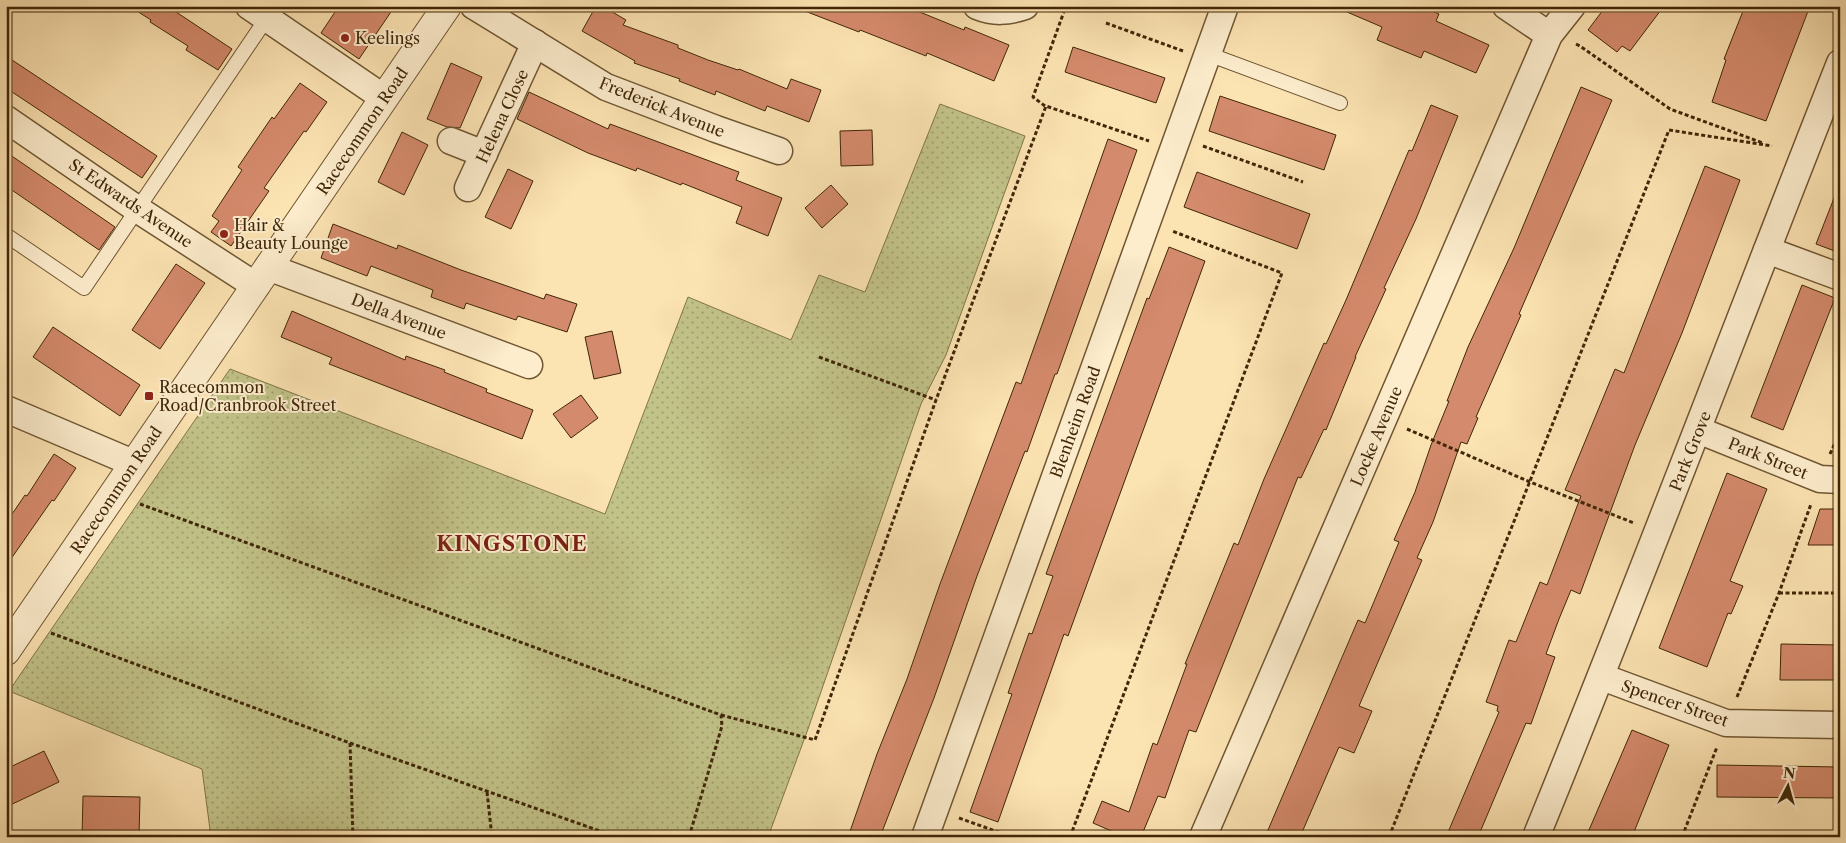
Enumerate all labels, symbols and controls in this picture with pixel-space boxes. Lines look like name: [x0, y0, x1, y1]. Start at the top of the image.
place label: Keelings: [355, 28, 420, 48]
marker: Keelings: [339, 32, 351, 44]
street label: Racecommon Road: [312, 63, 412, 198]
street label: Helena Close: [472, 66, 532, 166]
street label: Frederick Avenue: [596, 73, 728, 141]
street label: St Edwards Avenue: [65, 154, 197, 252]
place label: Hair & Beauty Lounge: [234, 215, 348, 253]
marker: Hair & Beauty Lounge: [218, 228, 230, 240]
street label: Della Avenue: [349, 289, 449, 343]
street label: Blenheim Road: [1046, 363, 1105, 481]
place label: Racecommon Road/Cranbrook Street: [159, 377, 336, 415]
street label: Locke Avenue: [1346, 383, 1406, 489]
marker: Racecommon Road/Cranbrook Street: [143, 390, 155, 402]
street label: Park Grove: [1665, 408, 1715, 494]
street label: Racecommon Road: [66, 422, 166, 557]
street label: Park Street: [1725, 433, 1811, 483]
district label: KINGSTONE: [436, 531, 588, 556]
street label: Spencer Street: [1619, 675, 1731, 731]
north arrow: [1764, 760, 1814, 810]
text: N: [1782, 763, 1796, 783]

